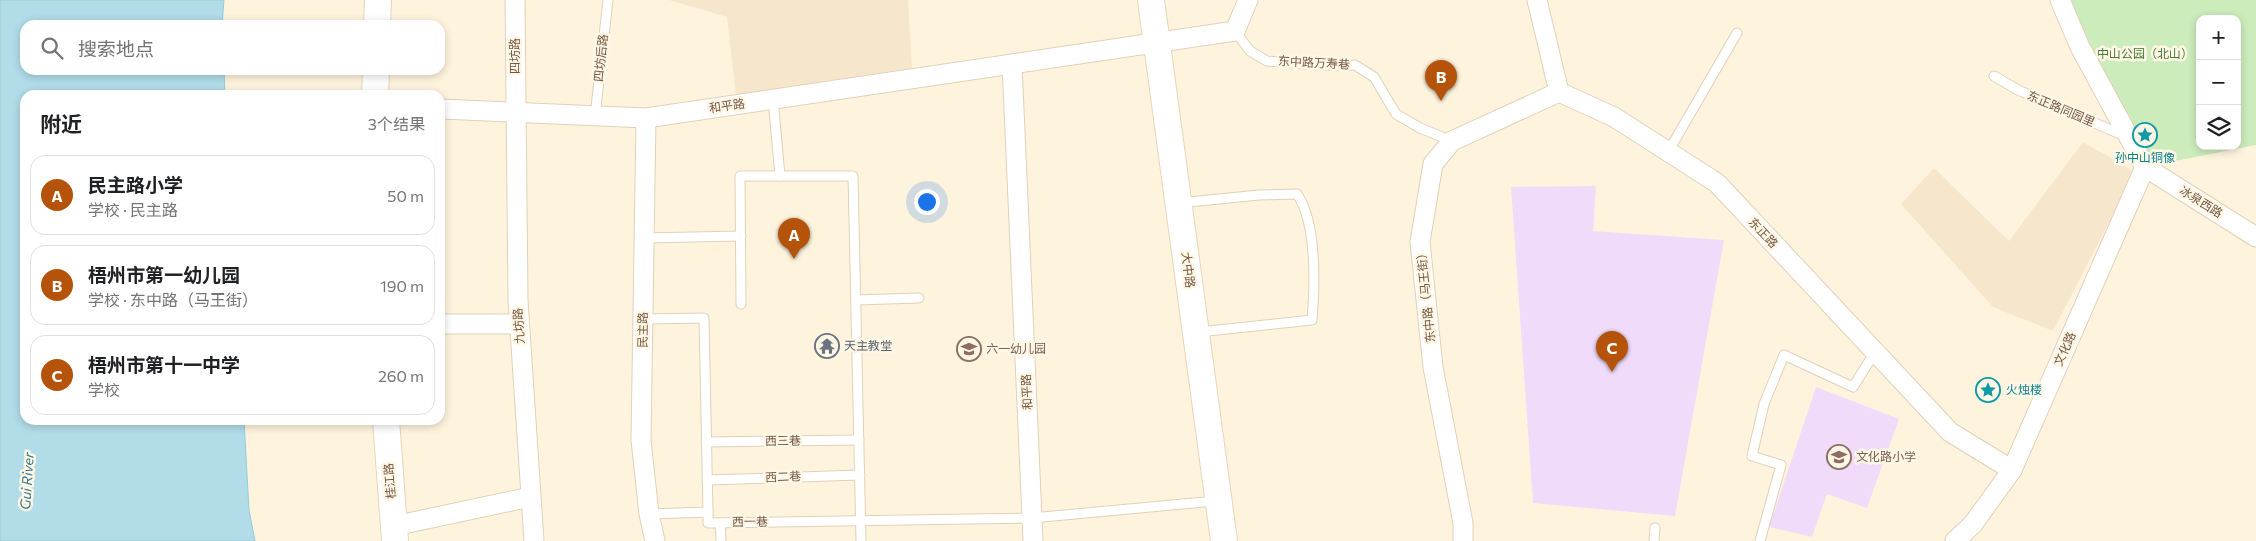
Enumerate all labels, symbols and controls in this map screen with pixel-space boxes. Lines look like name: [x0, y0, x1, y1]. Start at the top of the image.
map controls: [2196, 15, 2241, 150]
button: +: [2196, 15, 2241, 60]
search box: [20, 20, 445, 75]
street label: 四坊后路: [591, 33, 609, 83]
icon: search: [38, 34, 66, 62]
text: 搜索地点: [78, 37, 154, 60]
street label: 四坊路: [507, 38, 521, 74]
park label: 中山公园（北山）: [2097, 46, 2193, 60]
street label: 东中路万寿巷: [1278, 53, 1350, 71]
pin: B: [1425, 60, 1457, 101]
button: −: [2196, 60, 2241, 105]
street label: 东正路同园里: [2026, 88, 2097, 129]
street label: 和平路: [708, 96, 746, 114]
button: layers: [2196, 105, 2241, 150]
text: 附近: [40, 111, 82, 136]
text: 3个结果: [368, 114, 425, 133]
place icon: 孙中山铜像: [2132, 122, 2158, 148]
place label: 孙中山铜像: [2115, 150, 2175, 164]
text: 民主路小学: [88, 173, 183, 196]
street label: 冰泉西路: [2177, 182, 2226, 220]
text: A: [51, 186, 63, 205]
text: 50 m: [387, 186, 424, 205]
your location: [914, 189, 940, 215]
text: 学校 · 民主路: [88, 200, 178, 219]
street label: 东正路: [1746, 214, 1781, 250]
pin: A: [778, 218, 810, 259]
street label: 东中路（马王街）: [1413, 247, 1437, 344]
street label: 大中路: [1180, 251, 1198, 289]
text: 梧州市第一幼儿园: [88, 263, 240, 286]
text: B: [52, 276, 62, 295]
text: 190 m: [380, 276, 424, 295]
text: 学校 · 东中路（马王街）: [88, 290, 258, 309]
street label: 九坊路: [510, 308, 526, 345]
street label: 民主路: [635, 312, 649, 348]
street label: 文化路: [2050, 329, 2078, 368]
pin: C: [1596, 331, 1628, 372]
temple icon: 天主教堂: [814, 333, 840, 359]
school or university icon: 六一幼儿园: [956, 336, 982, 362]
place label: 天主教堂: [844, 338, 892, 352]
place label: 六一幼儿园: [986, 341, 1046, 355]
text: 梧州市第十一中学: [88, 353, 240, 376]
text: C: [52, 366, 62, 385]
text: 260 m: [378, 366, 424, 385]
street label: 和平路: [1018, 374, 1034, 410]
place icon: 火烛楼: [1975, 377, 2001, 403]
text: 学校: [88, 380, 120, 399]
place label: 火烛楼: [2006, 382, 2042, 396]
street label: 西三巷: [765, 433, 801, 447]
school or university icon: 文化路小学: [1826, 444, 1852, 470]
place label: 文化路小学: [1856, 449, 1916, 463]
water label: Gui River: [16, 451, 37, 510]
street label: 桂江路: [380, 463, 398, 500]
street label: 西二巷: [765, 468, 801, 484]
street label: 西一巷: [732, 514, 768, 528]

